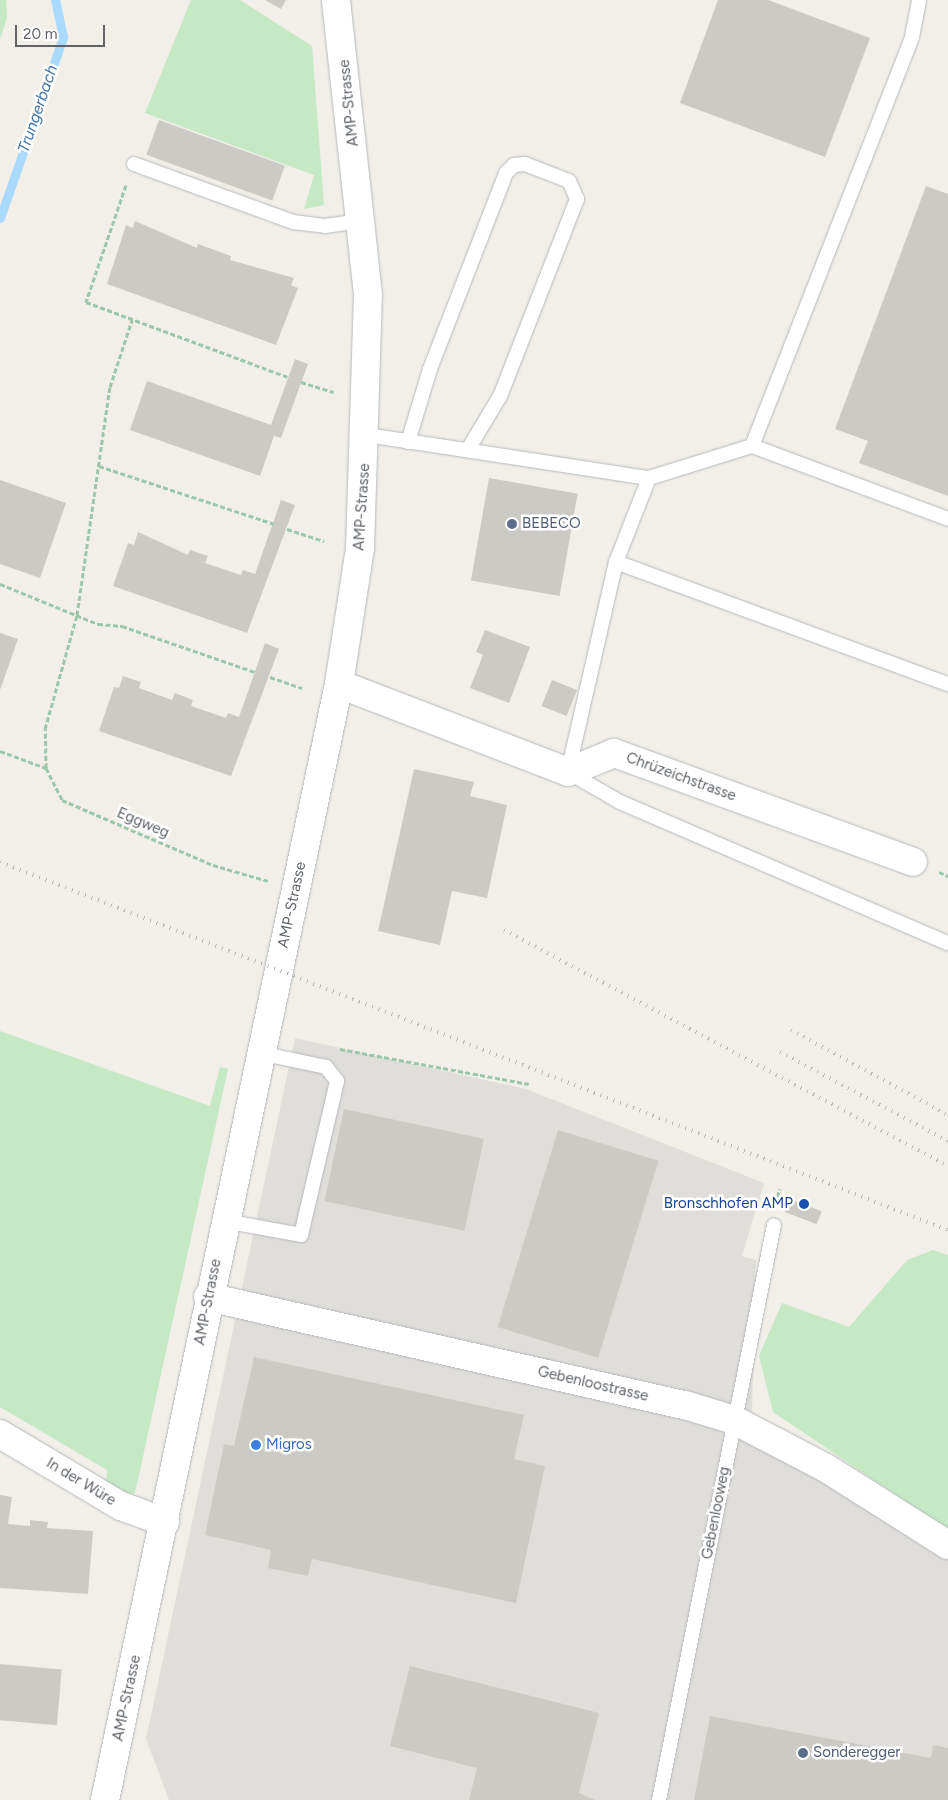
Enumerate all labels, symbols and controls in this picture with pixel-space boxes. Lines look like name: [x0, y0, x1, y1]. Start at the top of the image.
scale bar: [18, 15, 108, 47]
text: 20 m: [23, 25, 57, 43]
street label: AMP-Strasse: [335, 59, 363, 147]
water label: Trungerbach: [14, 63, 62, 155]
street label: AMP-Strasse: [350, 463, 374, 551]
place label: BEBECO: [522, 515, 581, 533]
marker: BEBECO: [506, 518, 518, 530]
street label: Chrüzeichstrasse: [624, 749, 738, 805]
street label: Eggweg: [114, 804, 172, 842]
street label: AMP-Strasse: [274, 860, 310, 950]
place label: Bronschhofen AMP: [664, 1195, 793, 1213]
marker: Bronschhofen AMP: [797, 1197, 811, 1211]
street label: AMP-Strasse: [191, 1257, 225, 1347]
street label: Gebenloostrasse: [536, 1363, 650, 1405]
place label: Migros: [266, 1436, 312, 1454]
marker: Migros: [250, 1439, 262, 1451]
street label: In der Würe: [43, 1454, 119, 1510]
street label: Gebenlooweg: [698, 1465, 734, 1561]
street label: AMP-Strasse: [109, 1653, 145, 1743]
place label: Sonderegger: [813, 1744, 900, 1762]
marker: Sonderegger: [797, 1747, 809, 1759]

